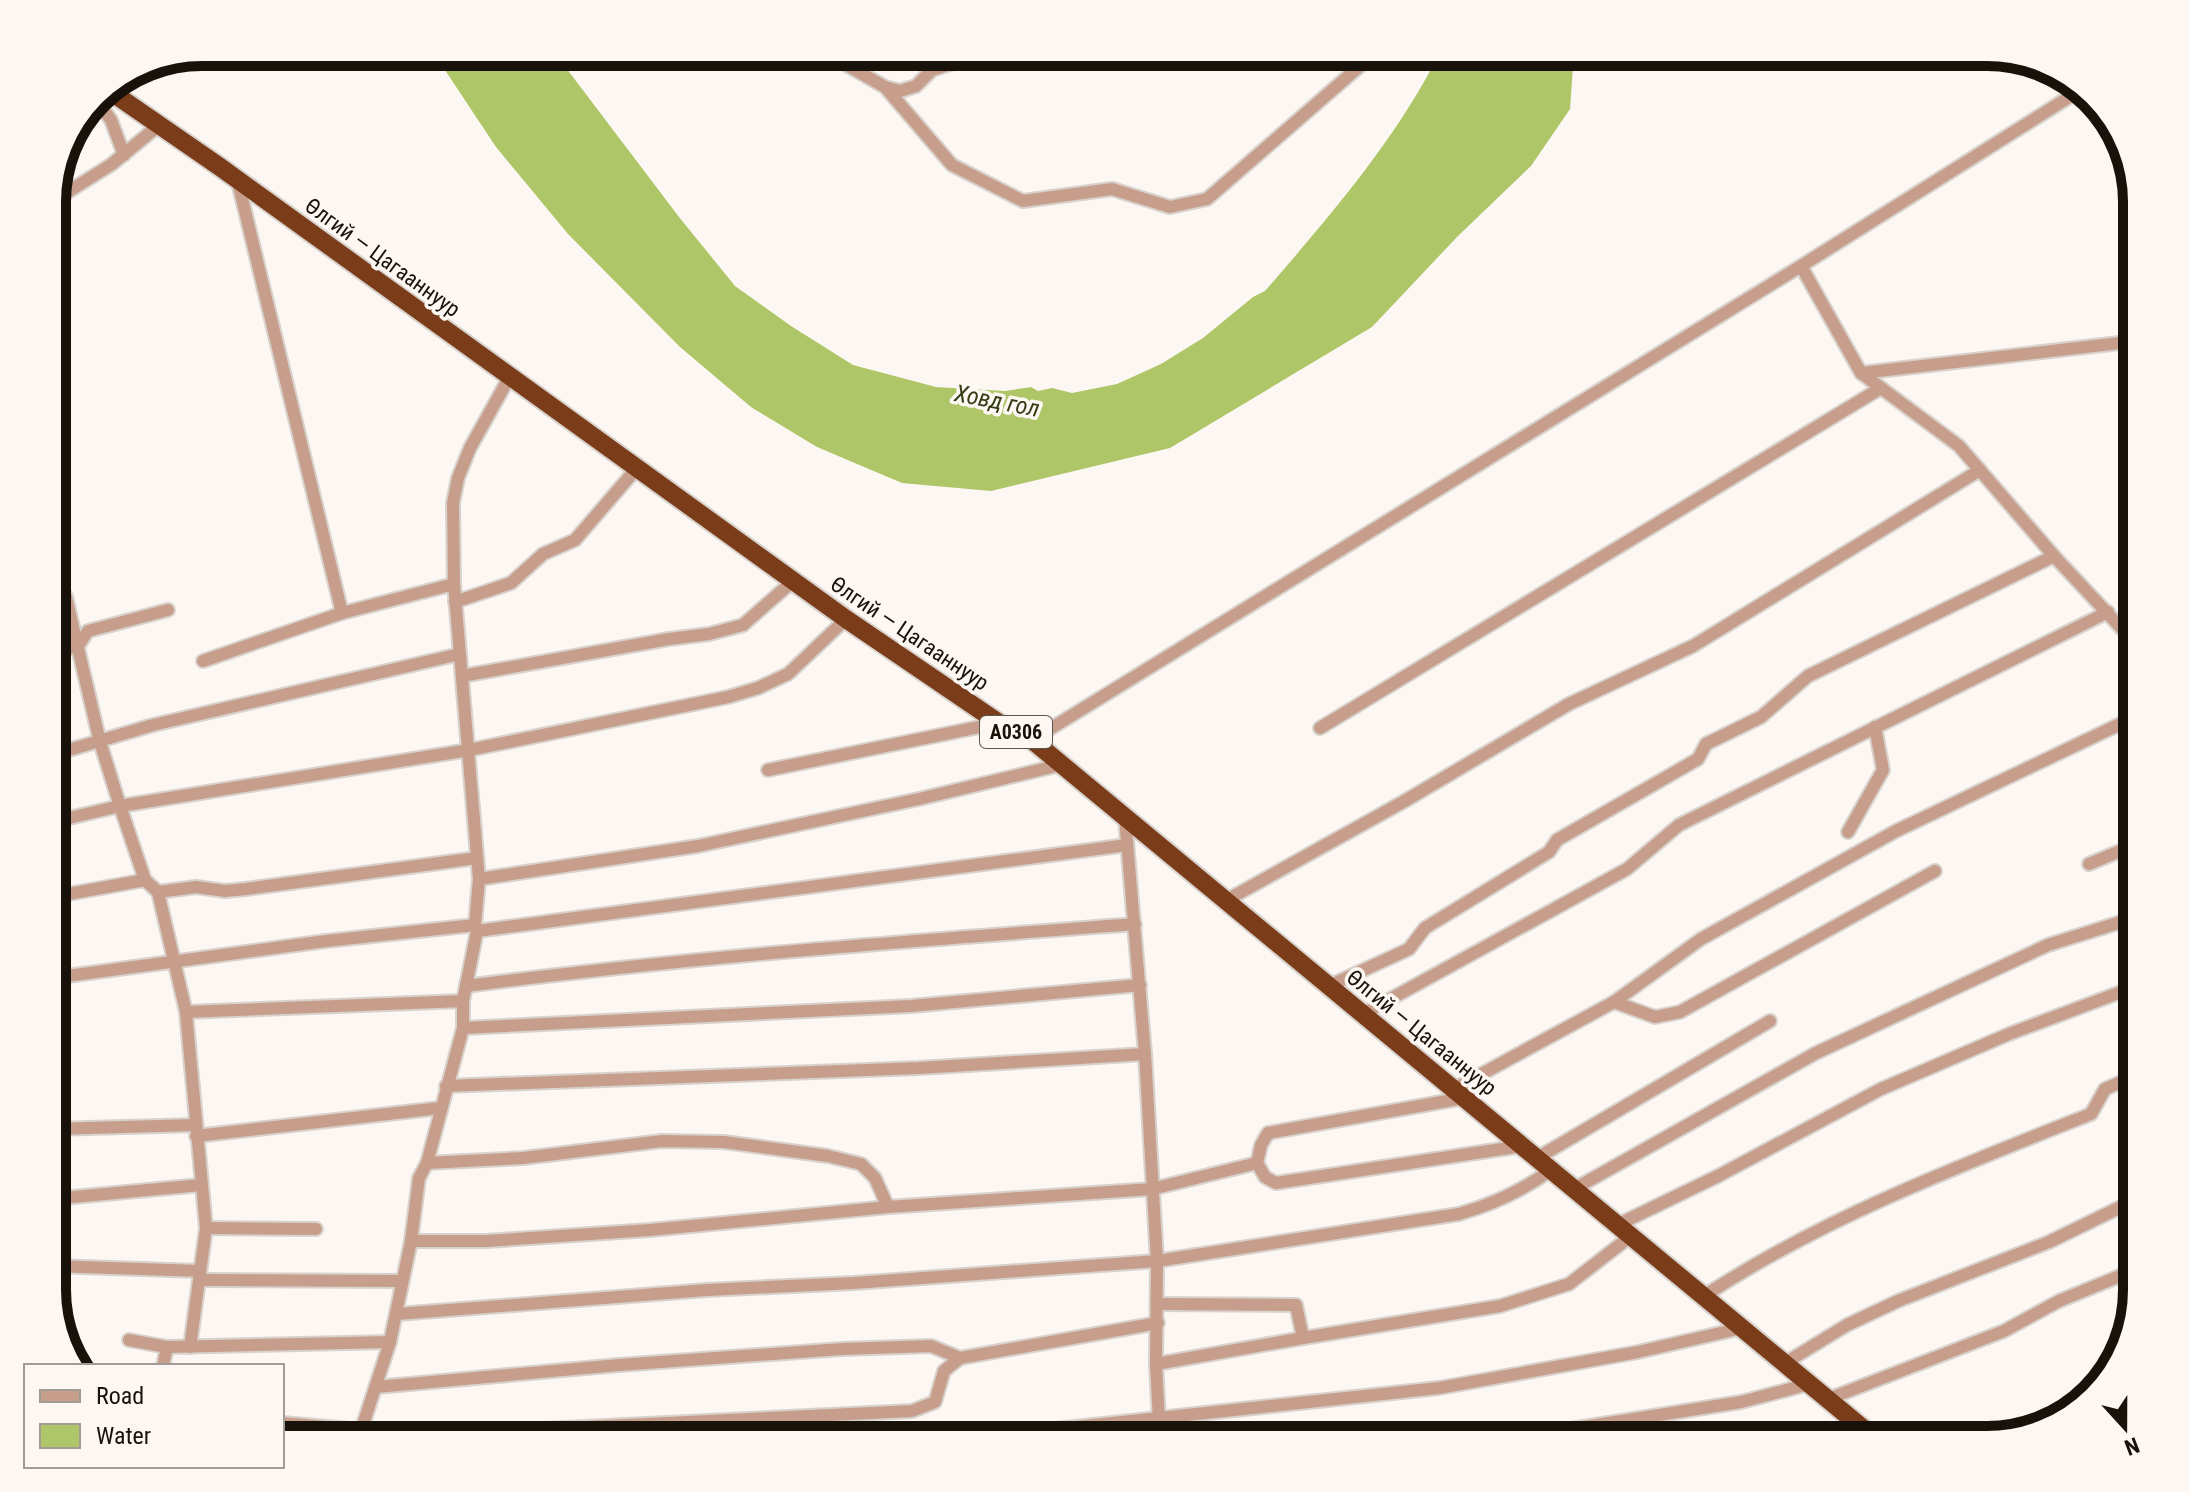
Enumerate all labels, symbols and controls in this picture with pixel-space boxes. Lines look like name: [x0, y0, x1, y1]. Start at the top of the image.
street label: Өлгий — Цагааннуур: [300, 193, 465, 322]
water label: Ховд гол: [951, 379, 1042, 423]
street label: Өлгий — Цагааннуур: [826, 571, 994, 696]
road number: A0306: [980, 716, 1052, 748]
street label: Өлгий — Цагааннуур: [1342, 964, 1502, 1100]
legend: [24, 1364, 284, 1468]
text: Road: [96, 1382, 144, 1410]
north arrow: [2085, 1388, 2165, 1468]
text: Water: [96, 1422, 151, 1450]
text: N: [2121, 1432, 2143, 1460]

